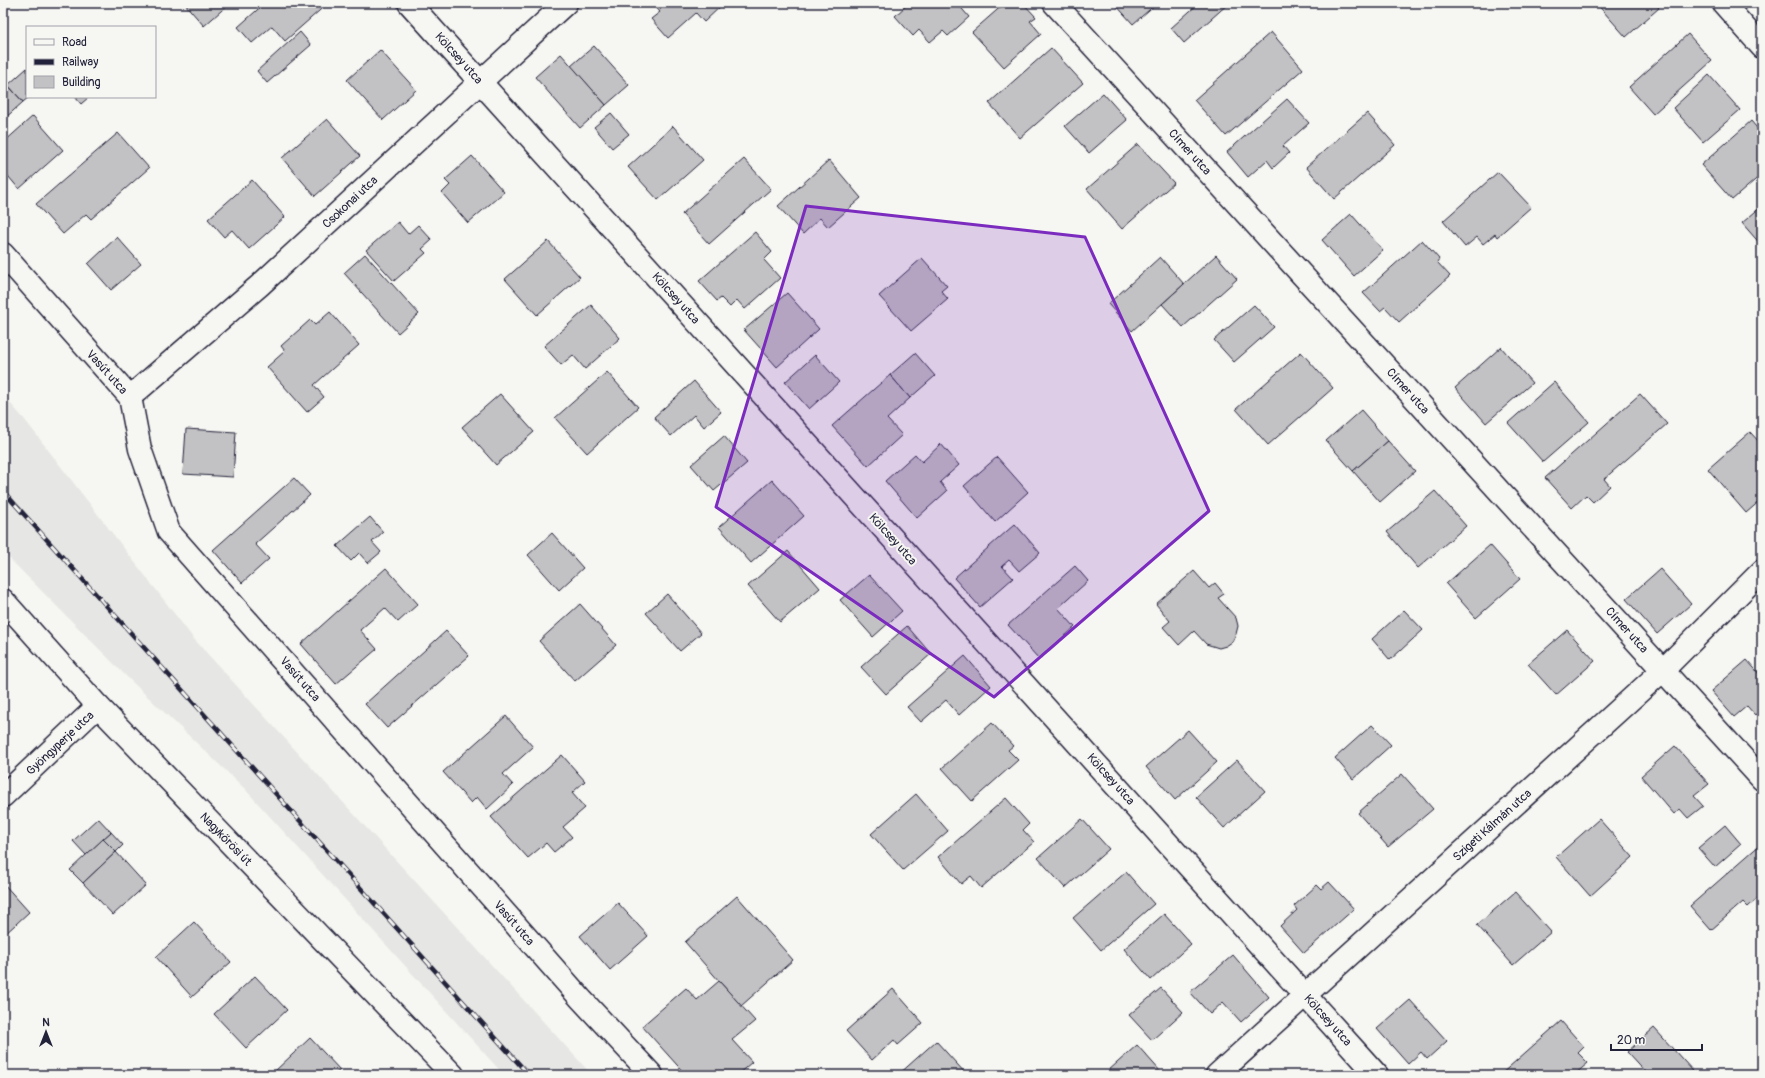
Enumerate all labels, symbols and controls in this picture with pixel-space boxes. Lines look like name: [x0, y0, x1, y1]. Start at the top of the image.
legend: [26, 26, 156, 98]
street label: Kölcsey utca: [432, 29, 486, 88]
text: Road: [62, 35, 87, 50]
text: Railway: [62, 55, 98, 70]
text: Building: [62, 75, 101, 90]
street label: Címer utca: [1165, 126, 1214, 179]
street label: Csokonai utca: [320, 173, 381, 232]
street label: Kölcsey utca: [649, 269, 703, 328]
street label: Vasút utca: [83, 347, 131, 398]
street label: Címer utca: [1383, 365, 1432, 418]
street label: Kölcsey utca: [866, 510, 920, 569]
street label: Címer utca: [1602, 604, 1651, 657]
street label: Vasút utca: [276, 654, 323, 705]
street label: Gyöngyperje utca: [23, 708, 98, 779]
street label: Kölcsey utca: [1084, 750, 1138, 809]
street label: Szigeti Kálmán utca: [1450, 786, 1535, 865]
street label: Nagykőrösi út: [196, 810, 255, 869]
street label: Vasút utca: [490, 898, 537, 949]
street label: Kölcsey utca: [1301, 991, 1355, 1050]
north arrow: [26, 1012, 66, 1052]
text: N: [42, 1016, 50, 1029]
scale bar: [1611, 1026, 1702, 1052]
text: 20 m: [1617, 1033, 1646, 1048]

